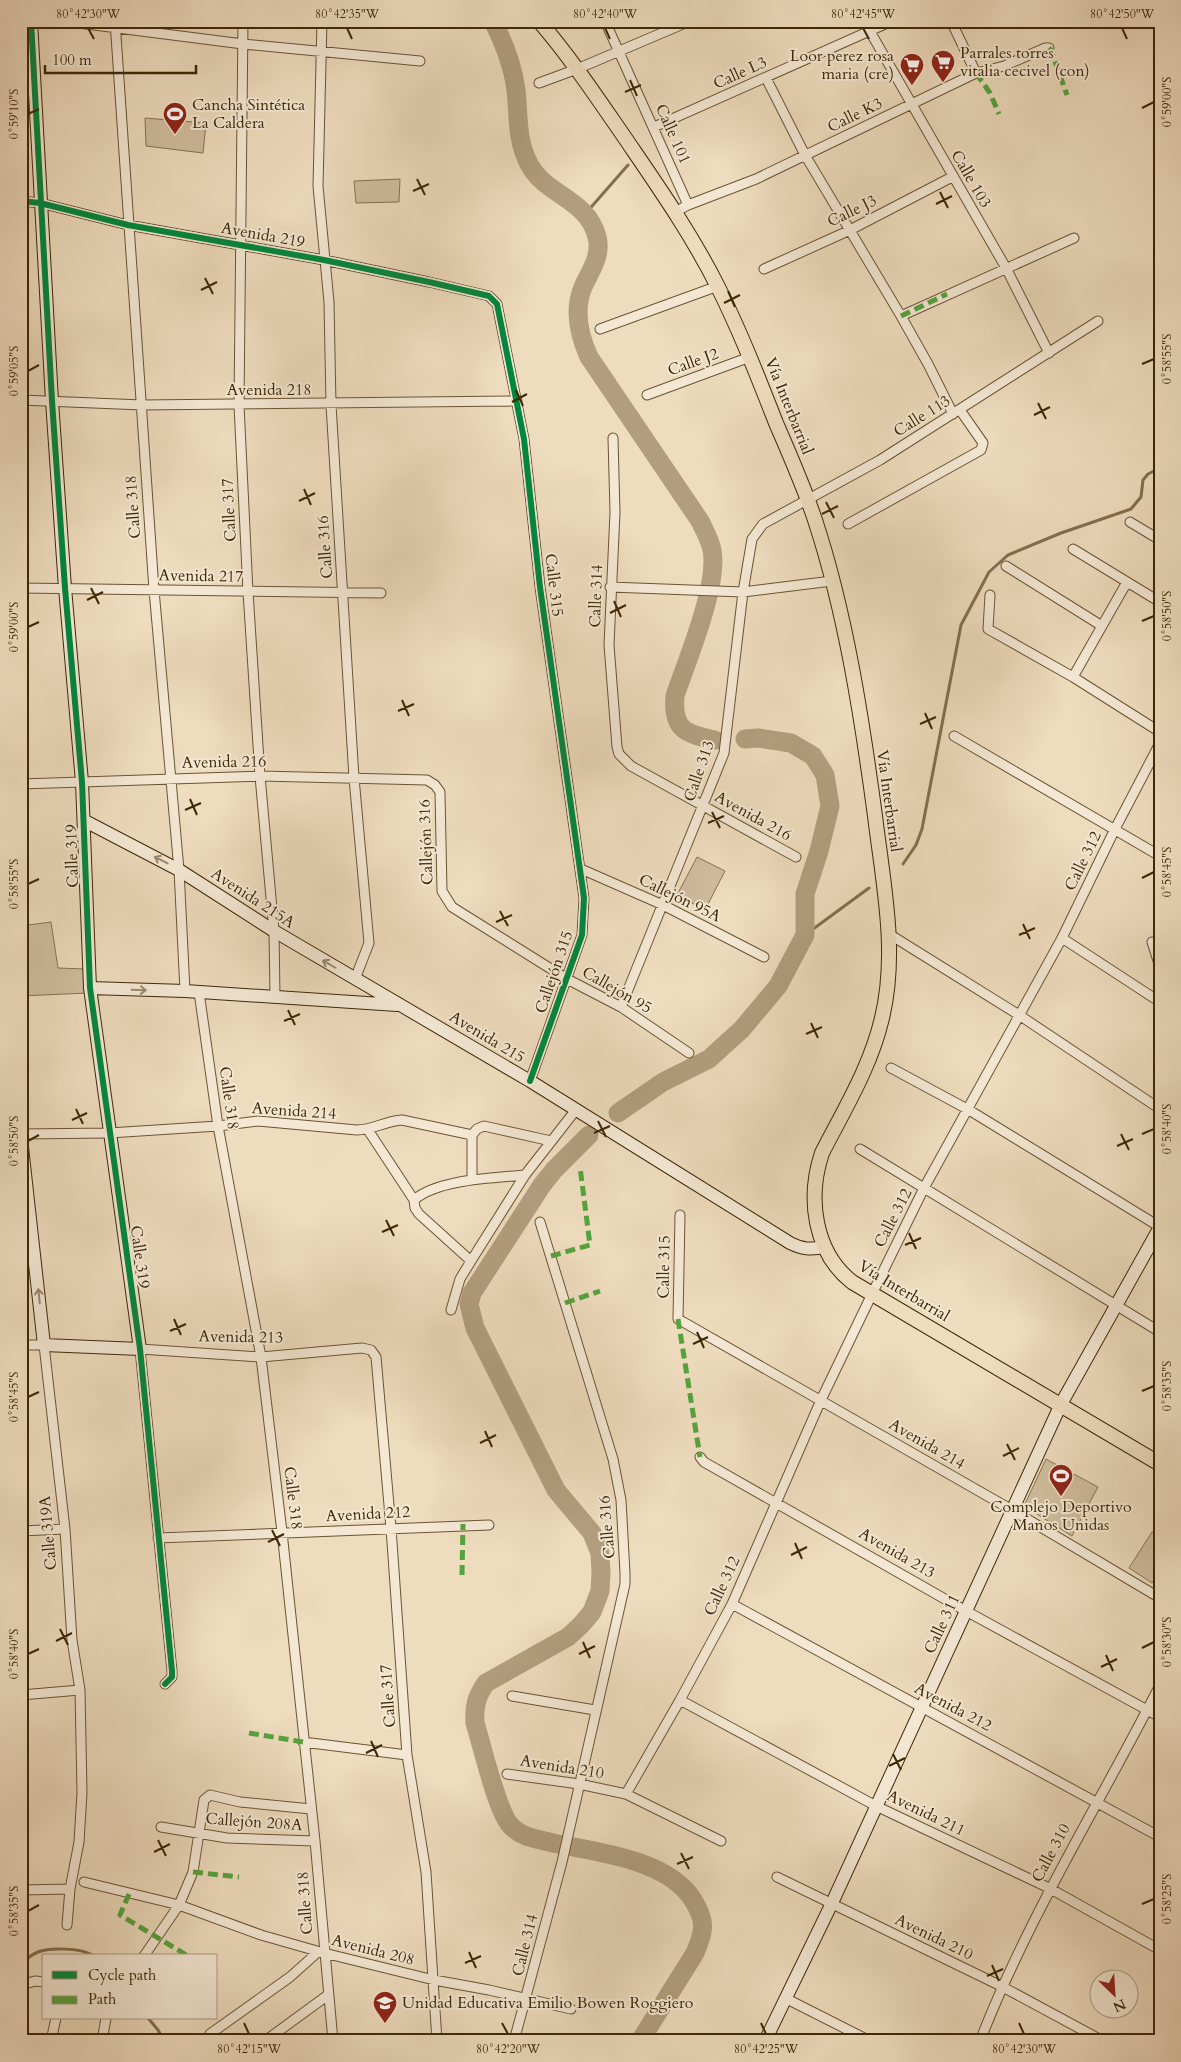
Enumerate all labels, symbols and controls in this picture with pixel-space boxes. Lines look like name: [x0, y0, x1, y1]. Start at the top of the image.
text: 80°42'30"W: [56, 6, 121, 22]
text: 80°42'35"W: [315, 6, 380, 22]
text: 80°42'40"W: [573, 6, 638, 22]
text: 80°42'45"W: [831, 6, 896, 22]
text: 80°42'50"W: [1090, 6, 1155, 22]
scale bar: [45, 42, 196, 74]
place label: Parrales torres vitalia cecivel (con): [960, 42, 1090, 82]
place label: Loor perez rosa maria (cre): [790, 45, 894, 85]
supermarket icon: Parrales torres vitalia cecivel (con): [930, 49, 956, 83]
text: 100 m: [52, 50, 92, 70]
street label: Calle L3: [710, 51, 770, 95]
supermarket icon: Loor perez rosa maria (cre): [899, 52, 925, 86]
text: 0°59'00"S: [1159, 77, 1175, 127]
text: 0°59'10"S: [6, 89, 22, 139]
street label: Calle K3: [824, 92, 886, 138]
place label: Cancha Sintética La Caldera: [192, 94, 305, 134]
sports icon: Cancha Sintética La Caldera: [162, 101, 188, 135]
street label: Calle 101: [650, 101, 696, 167]
street label: Calle 103: [946, 146, 996, 212]
street label: Calle J3: [824, 190, 880, 232]
street label: Avenida 219: [219, 217, 307, 253]
text: 0°58'55"S: [1159, 334, 1175, 384]
street label: Calle J2: [665, 343, 721, 381]
text: 0°59'05"S: [6, 346, 22, 396]
street label: Vía Interbarrial: [760, 354, 818, 458]
street label: Avenida 218: [227, 379, 311, 401]
street label: Calle 113: [889, 390, 955, 442]
street label: Calle 318: [120, 475, 146, 539]
street label: Calle 317: [216, 478, 242, 542]
street label: Calle 316: [312, 515, 338, 579]
street label: Calle 315: [539, 552, 569, 618]
street label: Avenida 217: [158, 564, 244, 588]
street label: Calle 314: [584, 564, 608, 628]
text: 0°58'50"S: [1159, 591, 1175, 641]
text: 0°59'00"S: [6, 602, 22, 652]
street label: Calle 313: [678, 737, 720, 805]
street label: Vía Interbarrial: [871, 749, 907, 853]
street label: Avenida 216: [181, 750, 267, 774]
street label: Avenida 216: [711, 786, 795, 846]
street label: Callejón 316: [414, 799, 438, 885]
street label: Calle 319: [60, 824, 84, 888]
street label: Calle 312: [1059, 828, 1107, 894]
text: 0°58'45"S: [1159, 847, 1175, 897]
one-way arrow: [154, 855, 168, 865]
text: 0°58'55"S: [6, 859, 22, 909]
street label: Avenida 215A: [207, 863, 300, 934]
street label: Callejón 95A: [635, 869, 725, 928]
street label: Callejón 315: [530, 928, 578, 1016]
one-way arrow: [322, 958, 336, 968]
street label: Callejón 95: [578, 961, 656, 1019]
one-way arrow: [131, 985, 147, 994]
street label: Avenida 215: [445, 1006, 529, 1068]
street label: Calle 318: [214, 1065, 244, 1131]
street label: Avenida 214: [251, 1097, 337, 1125]
text: 0°58'40"S: [1159, 1104, 1175, 1154]
text: 0°58'50"S: [6, 1116, 22, 1166]
street label: Calle 312: [869, 1185, 917, 1251]
street label: Calle 319: [125, 1224, 155, 1290]
street label: Calle 315: [652, 1235, 676, 1299]
street label: Vía Interbarrial: [854, 1255, 954, 1327]
one-way arrow: [34, 1289, 44, 1305]
street label: Avenida 213: [198, 1325, 284, 1349]
text: 0°58'35"S: [1159, 1361, 1175, 1411]
text: 0°58'45"S: [6, 1372, 22, 1422]
street label: Avenida 214: [885, 1413, 969, 1475]
sports icon: Complejo Deportivo Manos Unidas: [1048, 1463, 1074, 1497]
street label: Calle 318: [278, 1465, 308, 1531]
street label: Calle 319A: [34, 1494, 62, 1571]
street label: Calle 316: [593, 1494, 621, 1560]
place label: Complejo Deportivo Manos Unidas: [990, 1496, 1132, 1536]
street label: Avenida 212: [325, 1501, 411, 1527]
street label: Avenida 213: [855, 1522, 939, 1584]
street label: Calle 312: [699, 1553, 745, 1619]
street label: Calle 311: [919, 1591, 965, 1657]
text: 0°58'30"S: [1159, 1617, 1175, 1667]
text: 0°58'40"S: [6, 1629, 22, 1679]
street label: Calle 317: [375, 1664, 401, 1728]
street label: Avenida 212: [910, 1677, 996, 1737]
street label: Avenida 210: [518, 1750, 606, 1784]
street label: Avenida 211: [883, 1785, 969, 1841]
street label: Callejón 208A: [205, 1808, 304, 1836]
street label: Calle 310: [1026, 1820, 1076, 1886]
street label: Calle 318: [292, 1871, 318, 1935]
text: 0°58'25"S: [1159, 1874, 1175, 1924]
text: 0°58'35"S: [6, 1886, 22, 1936]
street label: Avenida 210: [891, 1909, 977, 1965]
street label: Calle 314: [507, 1912, 543, 1978]
street label: Avenida 208: [329, 1929, 417, 1971]
legend: [42, 1954, 218, 2020]
text: Cycle path: [88, 1965, 157, 1985]
north arrow: [1088, 1970, 1138, 2020]
text: Path: [88, 1989, 117, 2009]
school or university icon: Unidad Educativa Emilio Bowen Roggiero: [372, 1990, 398, 2024]
place label: Unidad Educativa Emilio Bowen Roggiero: [402, 1992, 694, 2014]
text: N: [1110, 1994, 1129, 2017]
text: 80°42'15"W: [217, 2041, 282, 2057]
text: 80°42'20"W: [476, 2041, 541, 2057]
text: 80°42'25"W: [734, 2041, 799, 2057]
text: 80°42'30"W: [992, 2041, 1057, 2057]

